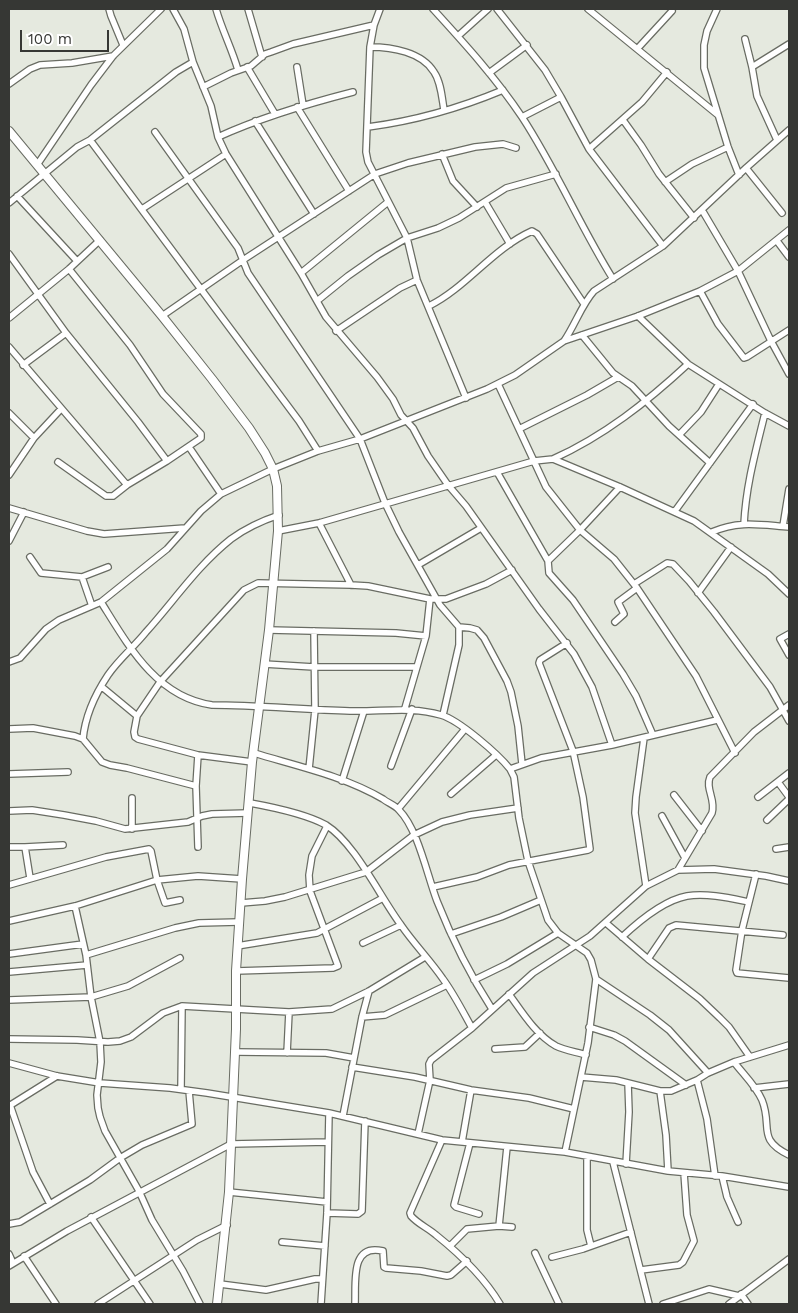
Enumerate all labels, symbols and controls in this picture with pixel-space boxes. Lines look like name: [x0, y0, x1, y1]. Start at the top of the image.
scale bar: [22, 20, 111, 52]
text: 100 m: [28, 30, 72, 48]

